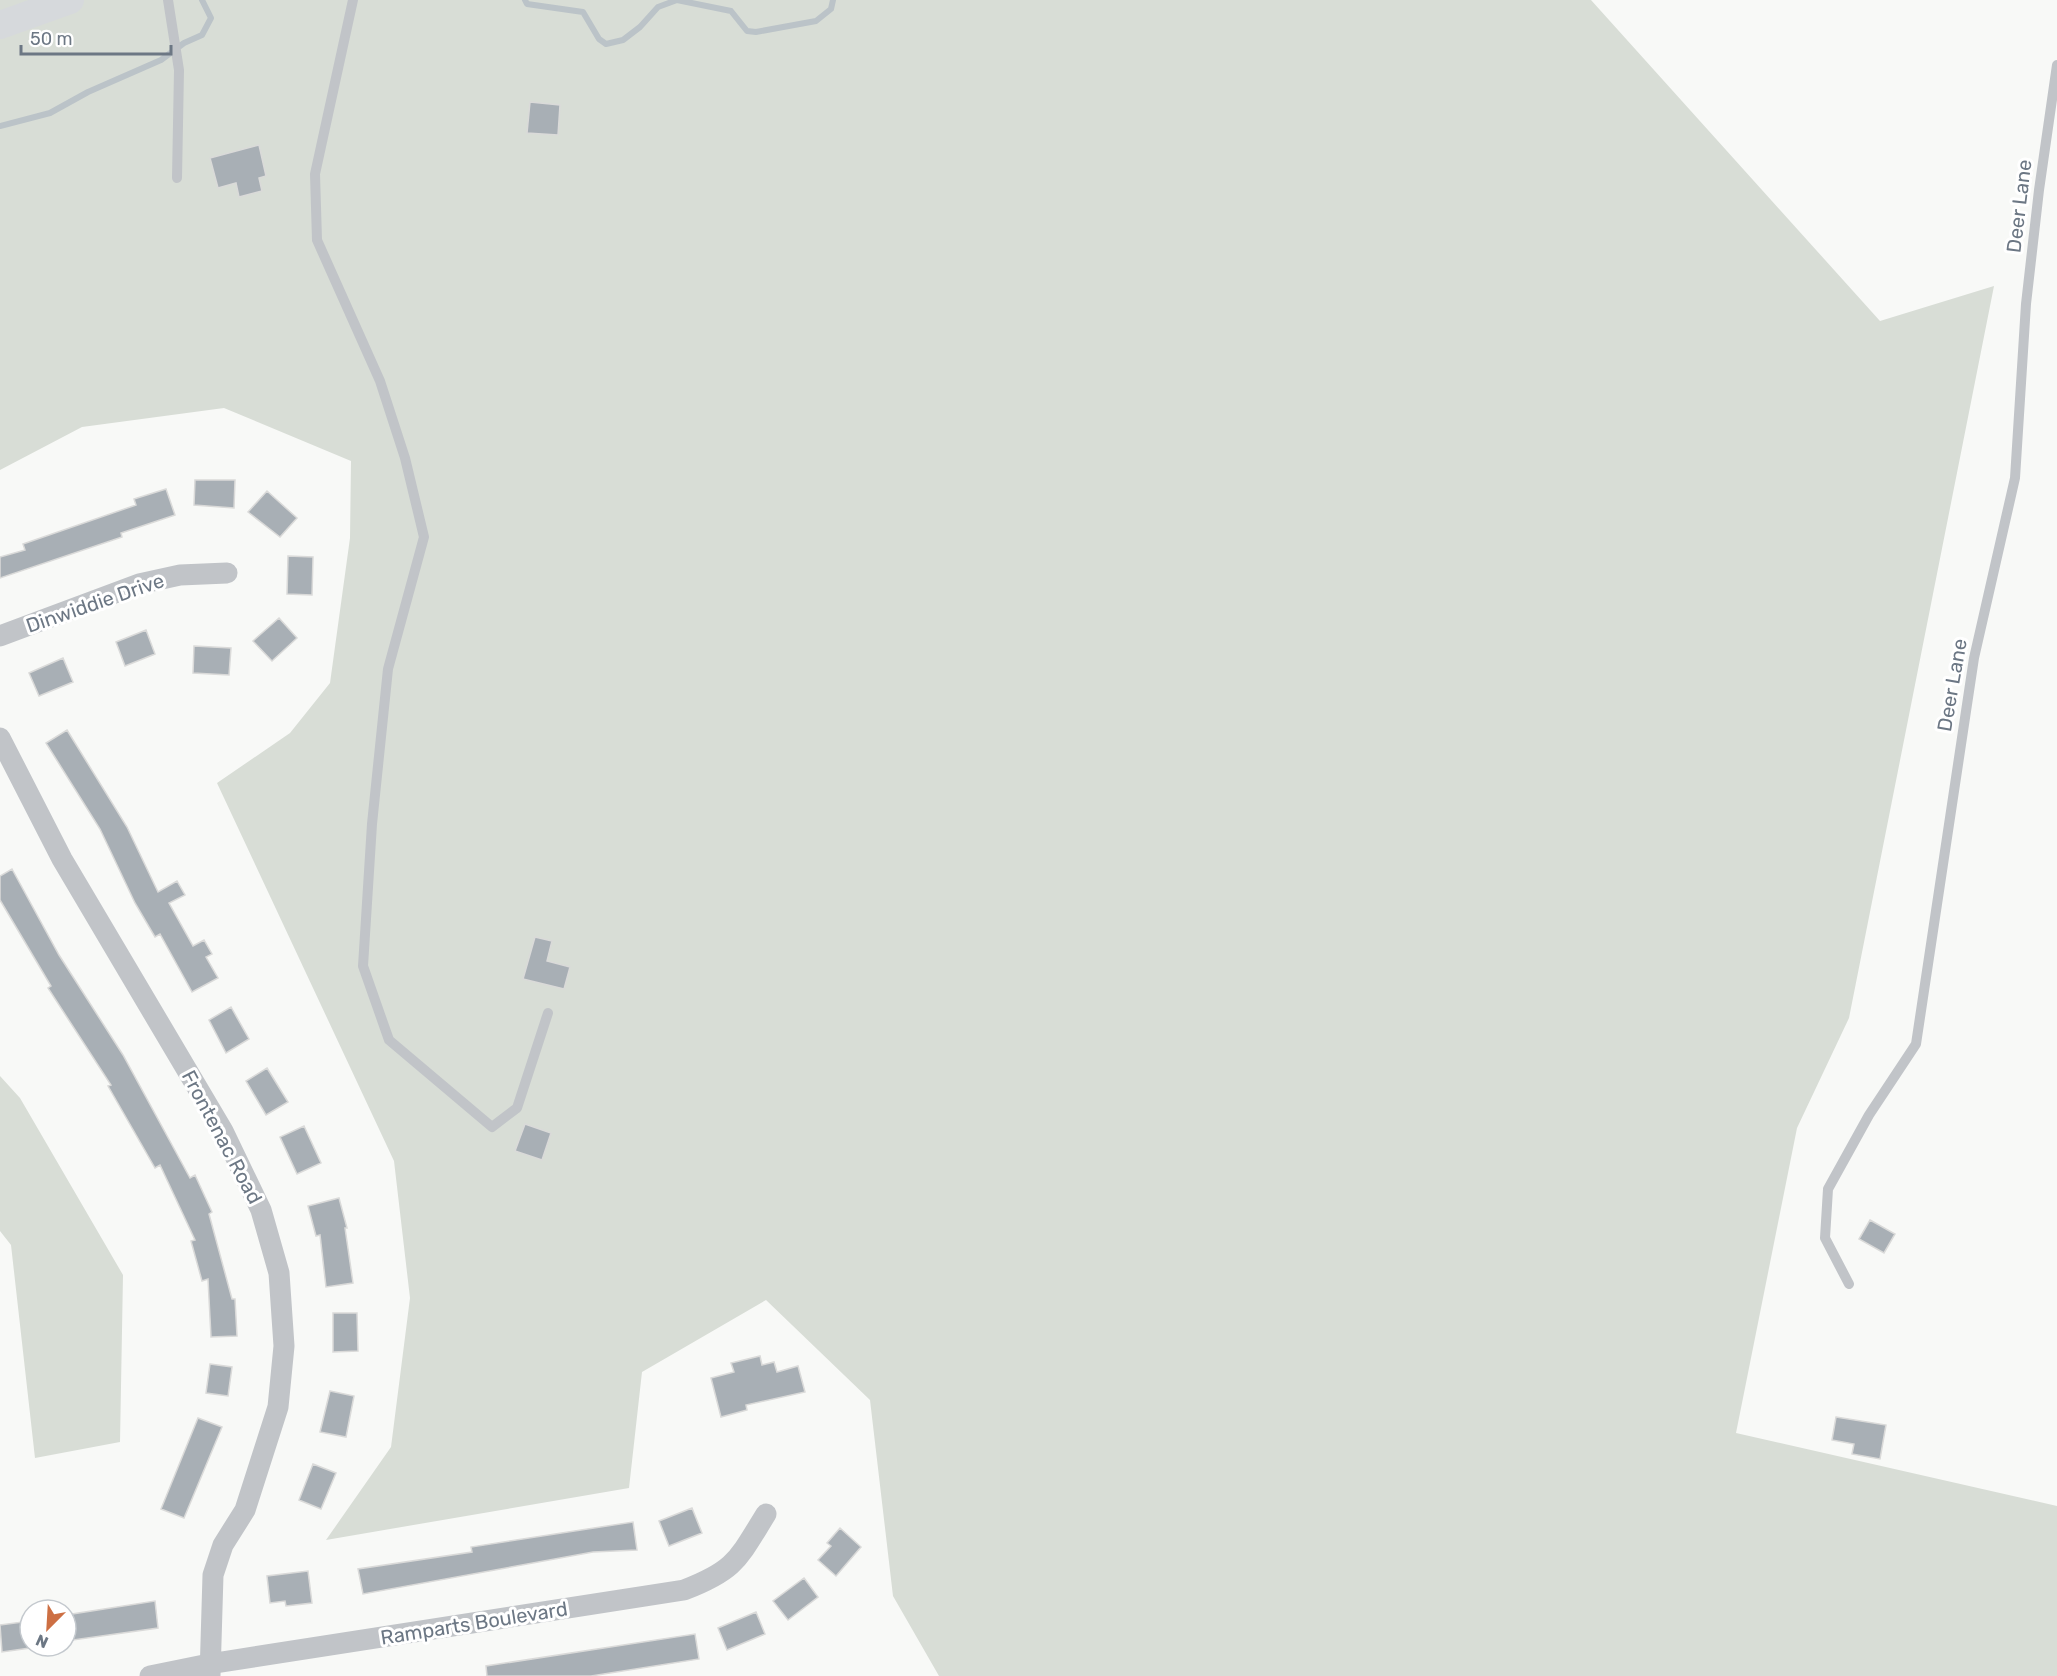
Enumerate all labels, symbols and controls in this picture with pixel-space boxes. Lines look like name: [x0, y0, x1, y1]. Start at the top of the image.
scale bar: [21, 18, 171, 56]
text: 50 m: [30, 28, 73, 50]
street label: Deer Lane: [2001, 158, 2037, 254]
street label: Dinwiddie Drive: [23, 568, 167, 638]
street label: Deer Lane: [1932, 637, 1972, 733]
street label: Frontenac Road: [177, 1066, 267, 1208]
street label: Ramparts Boulevard: [379, 1596, 569, 1650]
north arrow: [18, 1598, 78, 1658]
text: N: [33, 1630, 51, 1652]

